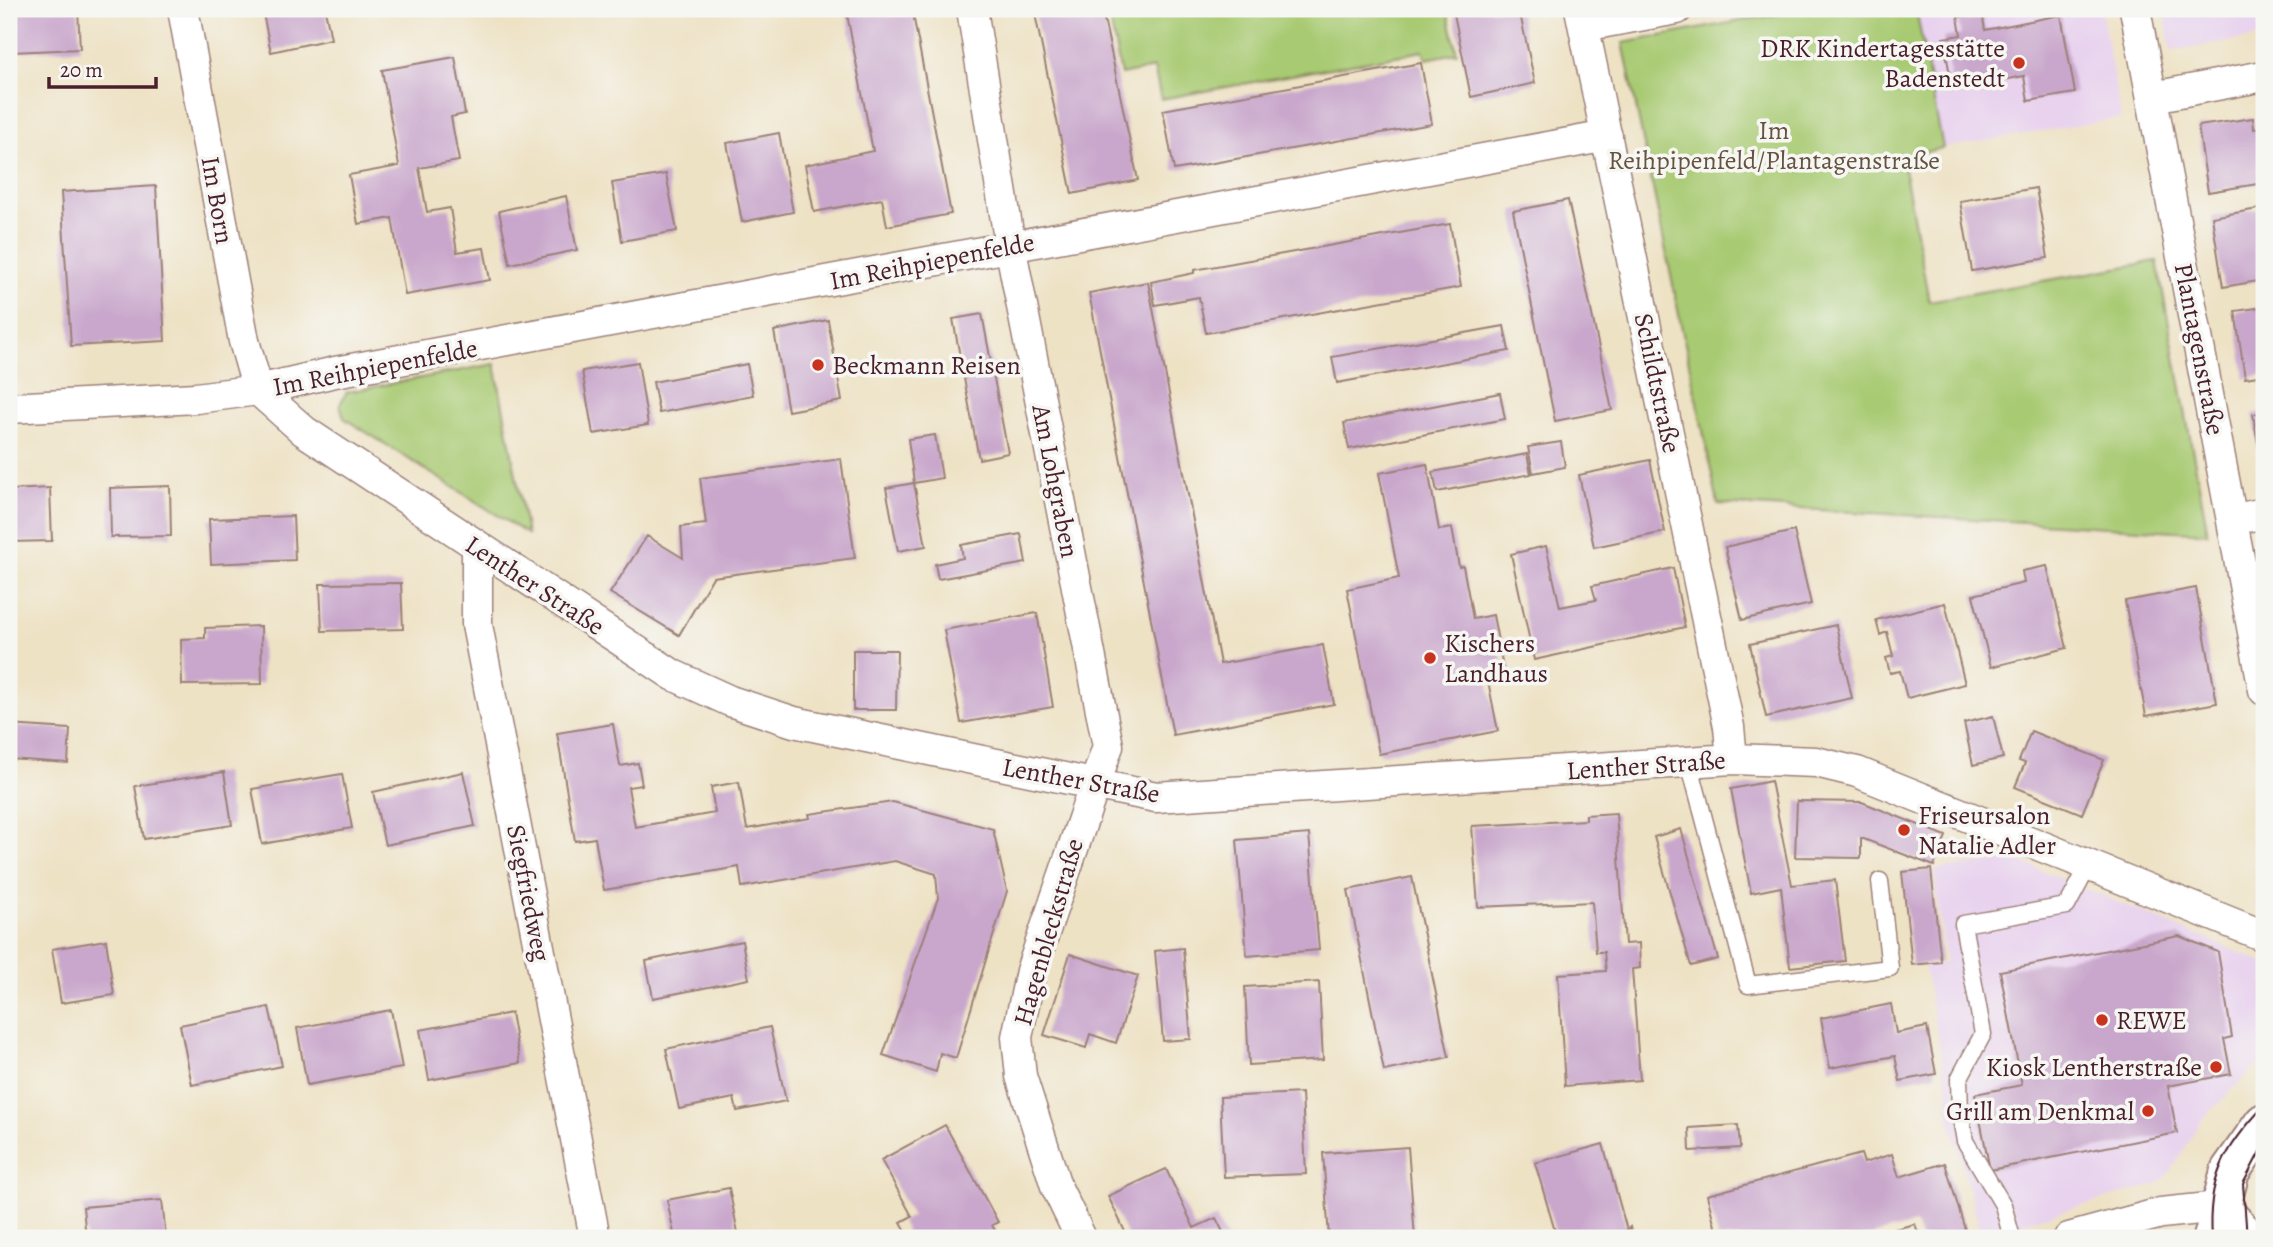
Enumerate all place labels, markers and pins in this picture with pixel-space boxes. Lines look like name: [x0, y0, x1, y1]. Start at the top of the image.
place label: DRK Kindertagesstätte Badenstedt: [1760, 31, 2005, 96]
marker: DRK Kindertagesstätte Badenstedt: [2011, 55, 2027, 71]
place label: Beckmann Reisen: [832, 348, 1021, 383]
marker: Beckmann Reisen: [810, 357, 826, 373]
place label: Kischers Landhaus: [1444, 626, 1548, 691]
marker: Kischers Landhaus: [1422, 650, 1438, 666]
place label: Friseursalon Natalie Adler: [1918, 798, 2056, 863]
marker: Friseursalon Natalie Adler: [1896, 822, 1912, 838]
place label: REWE: [2116, 1003, 2187, 1038]
marker: REWE: [2094, 1012, 2110, 1028]
place label: Kiosk Lentherstraße: [1986, 1050, 2202, 1085]
marker: Kiosk Lentherstraße: [2208, 1059, 2224, 1075]
place label: Grill am Denkmal: [1946, 1094, 2134, 1129]
marker: Grill am Denkmal: [2140, 1103, 2156, 1119]

